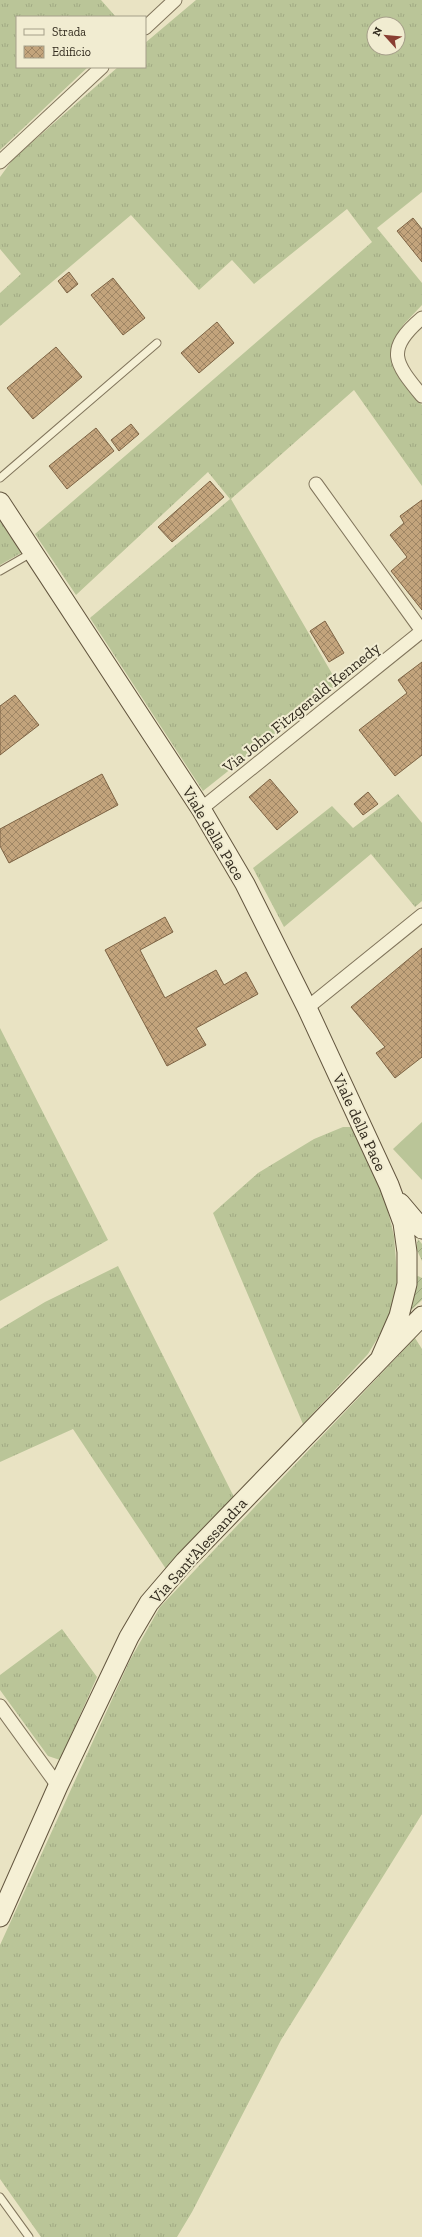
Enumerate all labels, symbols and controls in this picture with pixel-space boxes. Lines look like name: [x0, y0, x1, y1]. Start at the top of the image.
legend: [16, 16, 146, 68]
north arrow: [366, 16, 406, 56]
text: N: [370, 24, 386, 38]
text: Strada: [52, 25, 86, 39]
text: Edificio: [52, 45, 91, 59]
street label: Via John Fitzgerald Kennedy: [218, 638, 384, 777]
street label: Viale della Pace: [178, 782, 249, 883]
street label: Viale della Pace: [328, 1069, 390, 1174]
street label: Via Sant'Alessandra: [145, 1493, 251, 1608]

